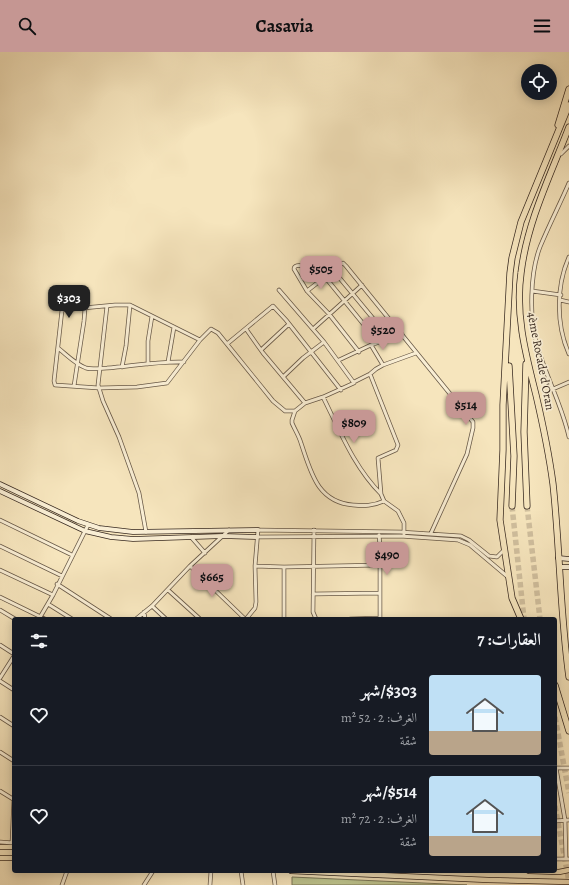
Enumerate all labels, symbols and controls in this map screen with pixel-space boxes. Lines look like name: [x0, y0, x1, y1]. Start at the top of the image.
text: Casavia: [256, 14, 313, 38]
icon: search: [16, 15, 38, 37]
icon: menu: [531, 15, 553, 37]
map controls: [521, 64, 557, 100]
button: locate: [521, 64, 557, 100]
pin: $505: [297, 256, 345, 290]
text: $505: [309, 260, 333, 277]
pin: $303: [45, 285, 93, 319]
text: $303: [57, 289, 81, 306]
street label: 4ème Rocade d'Oran: [524, 311, 558, 412]
pin: $520: [359, 317, 407, 351]
text: $520: [371, 321, 395, 338]
pin: $514: [442, 392, 490, 426]
text: $514: [455, 396, 477, 413]
pin: $809: [330, 410, 378, 444]
text: $809: [342, 414, 366, 431]
pin: $490: [363, 542, 411, 576]
text: $490: [375, 546, 399, 563]
pin: $665: [188, 564, 236, 598]
text: $665: [200, 568, 224, 585]
text: العقارات: 7: [477, 628, 541, 651]
icon: filters: [28, 630, 50, 652]
text: $303/شهر: [361, 679, 417, 702]
icon: home: [461, 691, 509, 739]
icon: heart: [28, 704, 50, 726]
text: الغرف: 2 · 52 m²: [341, 709, 417, 726]
text: شقة: [400, 732, 417, 749]
text: $514/شهر: [363, 780, 417, 803]
icon: home: [461, 792, 509, 840]
icon: heart: [28, 805, 50, 827]
text: الغرف: 2 · 72 m²: [341, 810, 417, 827]
text: شقة: [400, 833, 417, 850]

